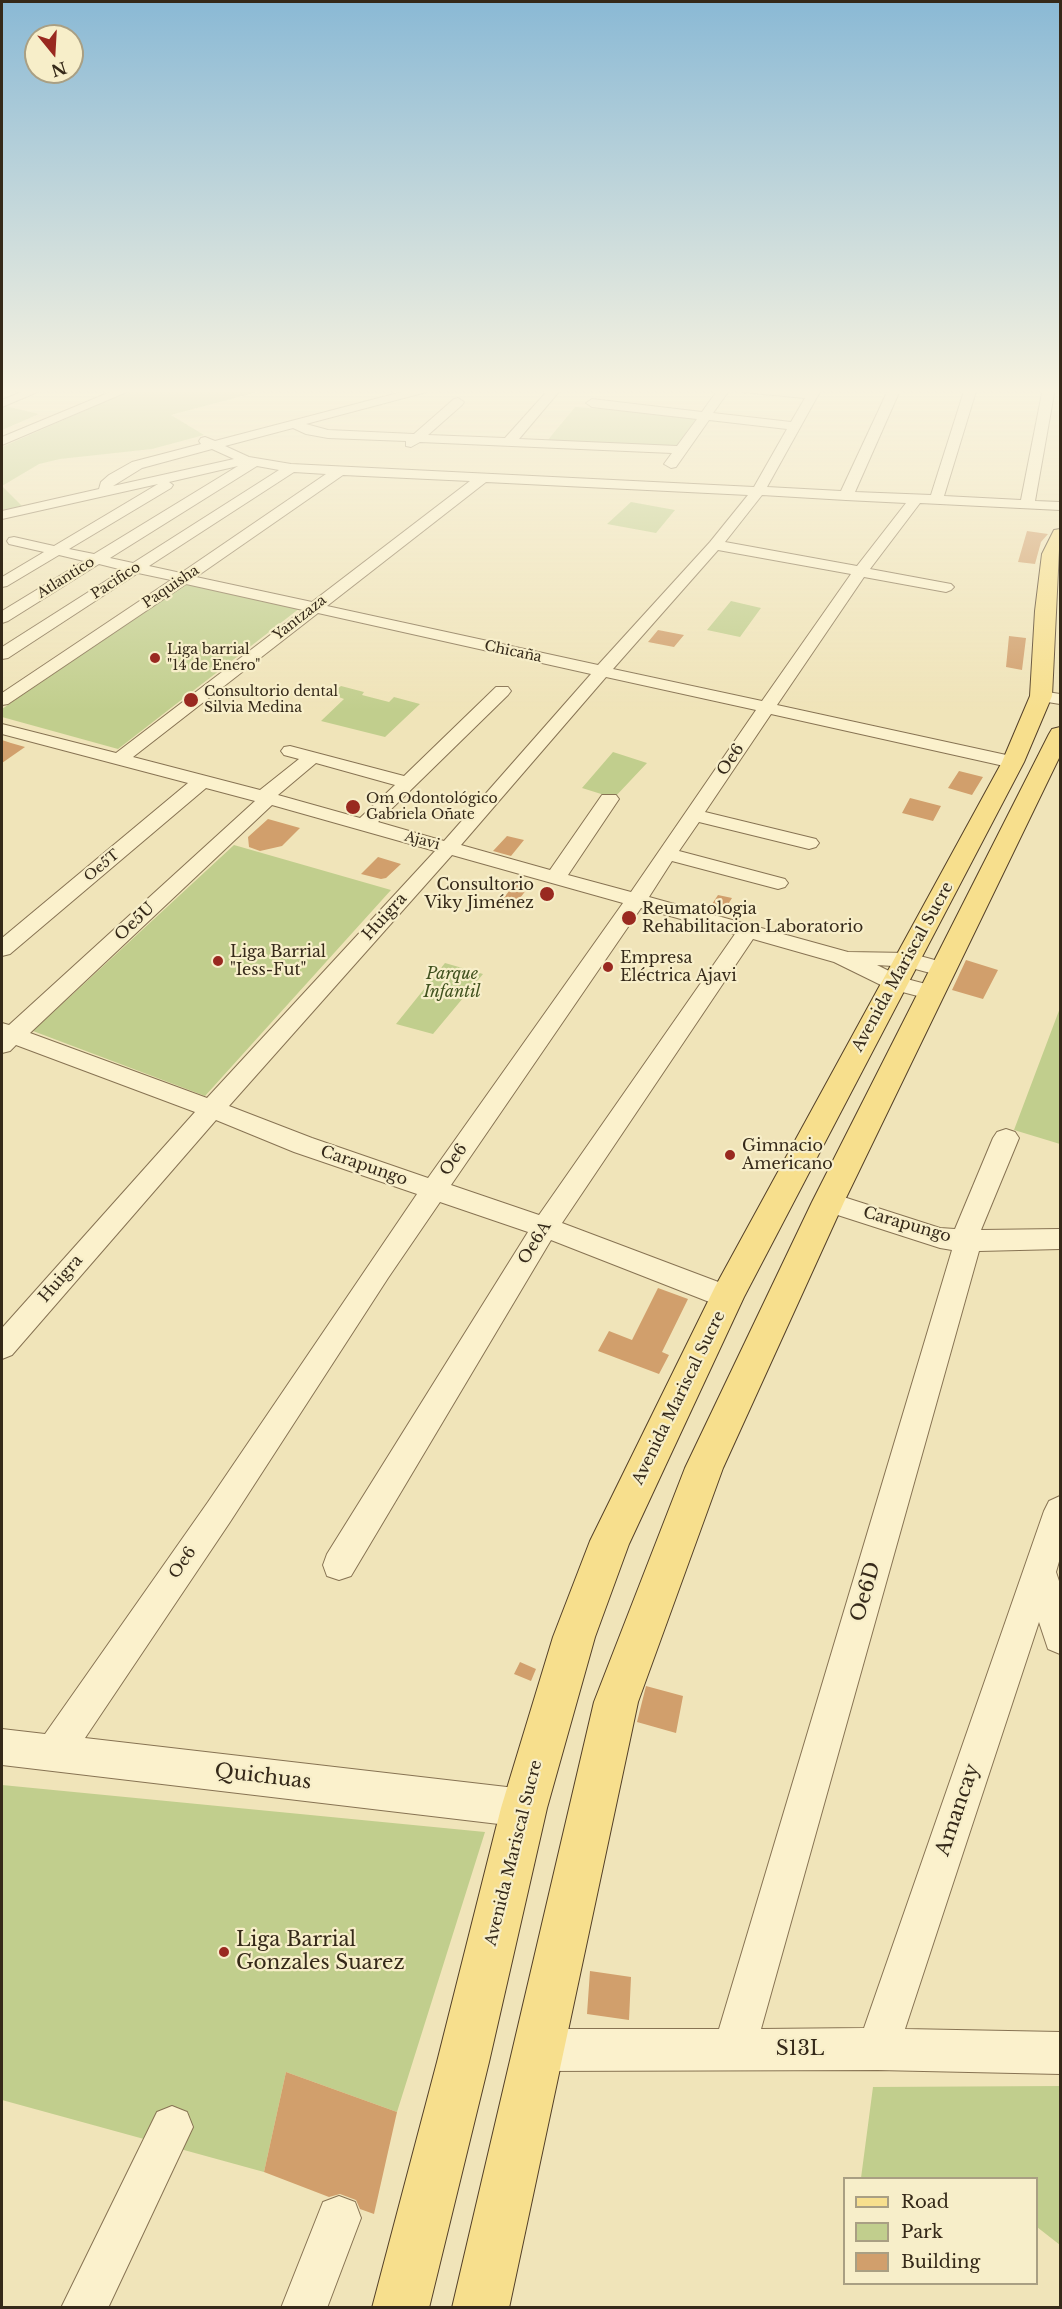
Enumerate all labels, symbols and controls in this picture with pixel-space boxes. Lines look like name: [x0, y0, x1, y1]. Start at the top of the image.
north arrow: [24, 24, 84, 84]
text: N: [49, 57, 69, 81]
street label: Atlantico: [34, 554, 98, 602]
street label: Pacifico: [88, 559, 144, 603]
street label: Paquisha: [140, 562, 202, 612]
street label: Yantzaza: [270, 592, 330, 644]
street label: Chicaña: [483, 638, 543, 666]
place label: Liga barrial "14 de Enero": [167, 642, 260, 674]
marker: Liga barrial "14 de Enero": [148, 651, 162, 665]
place label: Consultorio dental Silvia Medina: [204, 684, 338, 716]
marker: Consultorio dental Silvia Medina: [182, 691, 200, 709]
street label: Oe6: [713, 740, 749, 780]
place label: Om Odontológico Gabriela Oñate: [366, 791, 498, 824]
marker: Om Odontológico Gabriela Oñate: [344, 798, 362, 816]
street label: Ajavi: [403, 828, 441, 854]
street label: Oe5T: [81, 847, 123, 885]
place label: Consultorio Viky Jiménez: [424, 875, 534, 913]
street label: Avenida Mariscal Sucre: [848, 879, 958, 1055]
marker: Consultorio Viky Jiménez: [538, 885, 556, 903]
street label: Huigra: [359, 889, 411, 945]
street label: Oe5U: [111, 899, 159, 945]
place label: Reumatologia Rehabilitacion Laboratorio: [642, 899, 863, 937]
marker: Reumatologia Rehabilitacion Laboratorio: [620, 909, 638, 927]
place label: Liga Barrial "Iess-Fut": [230, 942, 326, 980]
place label: Empresa Eléctrica Ajavi: [620, 948, 737, 986]
marker: Liga Barrial "Iess-Fut": [211, 954, 225, 968]
marker: Empresa Eléctrica Ajavi: [601, 960, 615, 974]
park label: Parque Infantil: [423, 964, 481, 1002]
place label: Gimnacio Americano: [742, 1136, 833, 1174]
street label: Oe6: [436, 1140, 472, 1180]
street label: Carapungo: [318, 1142, 410, 1190]
marker: Gimnacio Americano: [723, 1148, 737, 1162]
street label: Carapungo: [861, 1203, 953, 1247]
street label: Oe6A: [514, 1218, 556, 1268]
street label: Huigra: [35, 1251, 87, 1307]
street label: Avenida Mariscal Sucre: [629, 1308, 729, 1488]
street label: Oe6: [165, 1543, 201, 1583]
street label: Oe6D: [846, 1559, 886, 1625]
street label: Avenida Mariscal Sucre: [482, 1758, 546, 1948]
street label: Quichuas: [213, 1759, 313, 1795]
street label: Amancay: [931, 1761, 985, 1859]
place label: Liga Barrial Gonzales Suarez: [236, 1928, 405, 1975]
marker: Liga Barrial Gonzales Suarez: [217, 1945, 231, 1959]
street label: S13L: [776, 2037, 824, 2061]
legend: [843, 2177, 1038, 2285]
text: Road: [901, 2191, 949, 2213]
text: Park: [901, 2221, 943, 2243]
text: Building: [901, 2251, 980, 2273]

